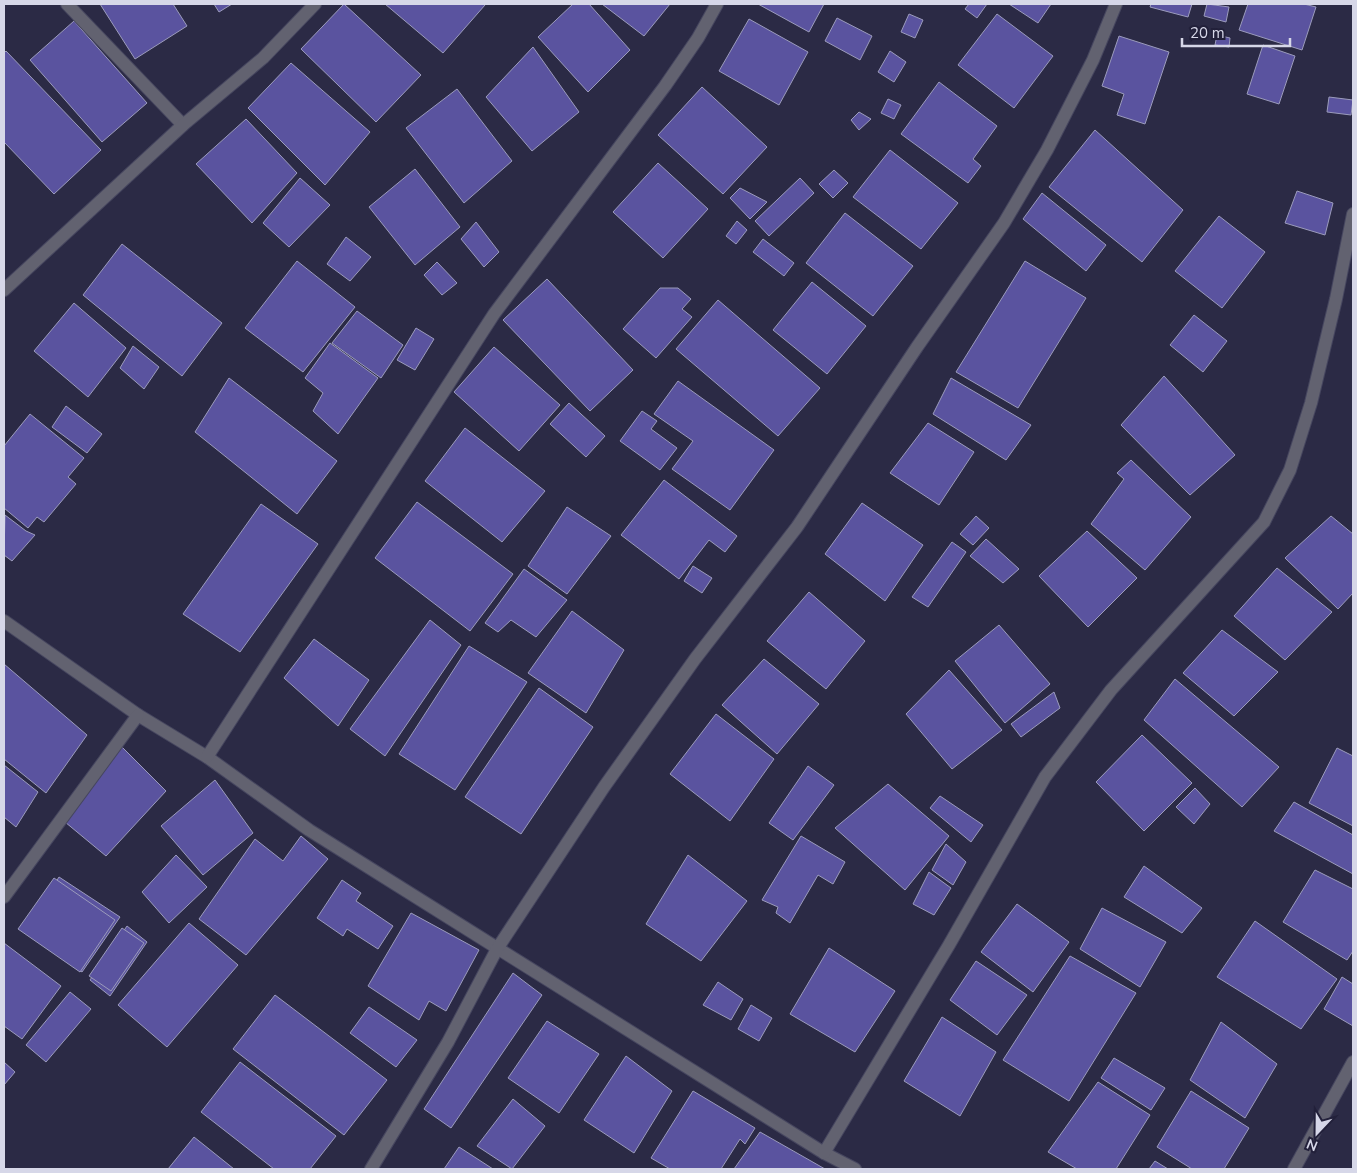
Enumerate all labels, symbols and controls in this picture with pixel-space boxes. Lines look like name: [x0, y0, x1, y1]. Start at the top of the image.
scale bar: [1182, 15, 1290, 47]
text: 20 m: [1190, 23, 1225, 43]
north arrow: [1292, 1108, 1342, 1158]
text: N: [1304, 1134, 1321, 1155]

